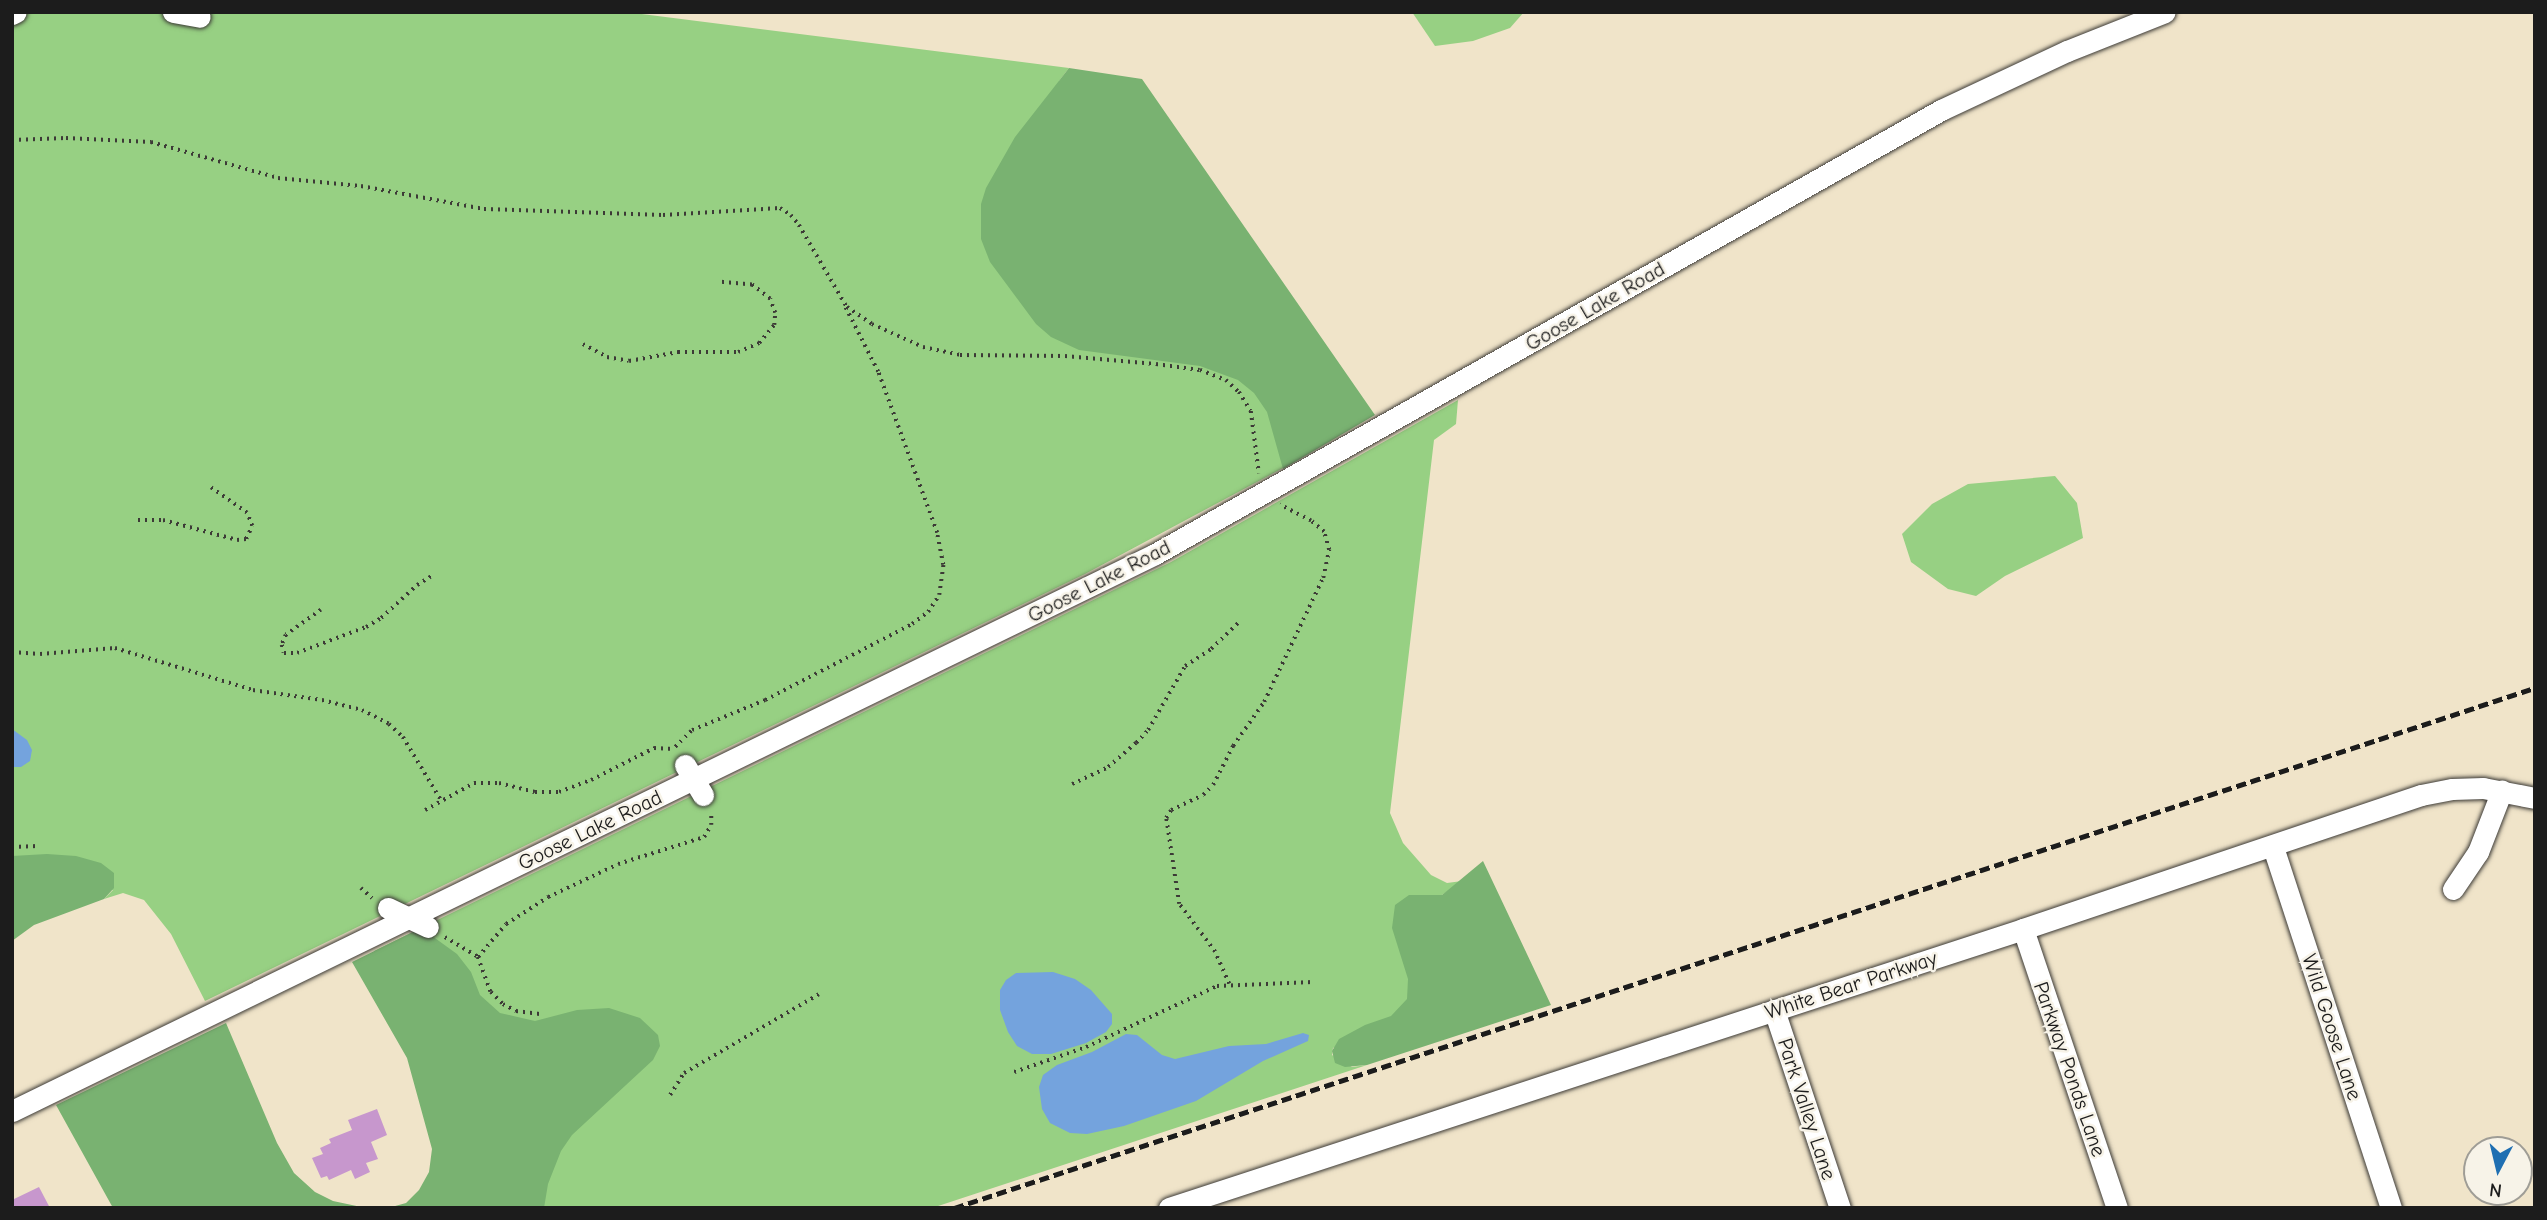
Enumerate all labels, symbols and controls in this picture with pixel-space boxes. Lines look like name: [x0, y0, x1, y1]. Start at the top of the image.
street label: Goose Lake Road: [1521, 256, 1669, 356]
street label: Goose Lake Road: [1023, 534, 1175, 628]
street label: Goose Lake Road: [514, 784, 666, 876]
street label: White Bear Parkway: [1762, 945, 1940, 1025]
street label: Wild Goose Lane: [2297, 951, 2367, 1103]
street label: Parkway Ponds Lane: [2028, 978, 2112, 1160]
street label: Park Valley Lane: [1772, 1035, 1842, 1183]
north arrow: [2463, 1136, 2533, 1206]
text: N: [2488, 1178, 2503, 1202]

